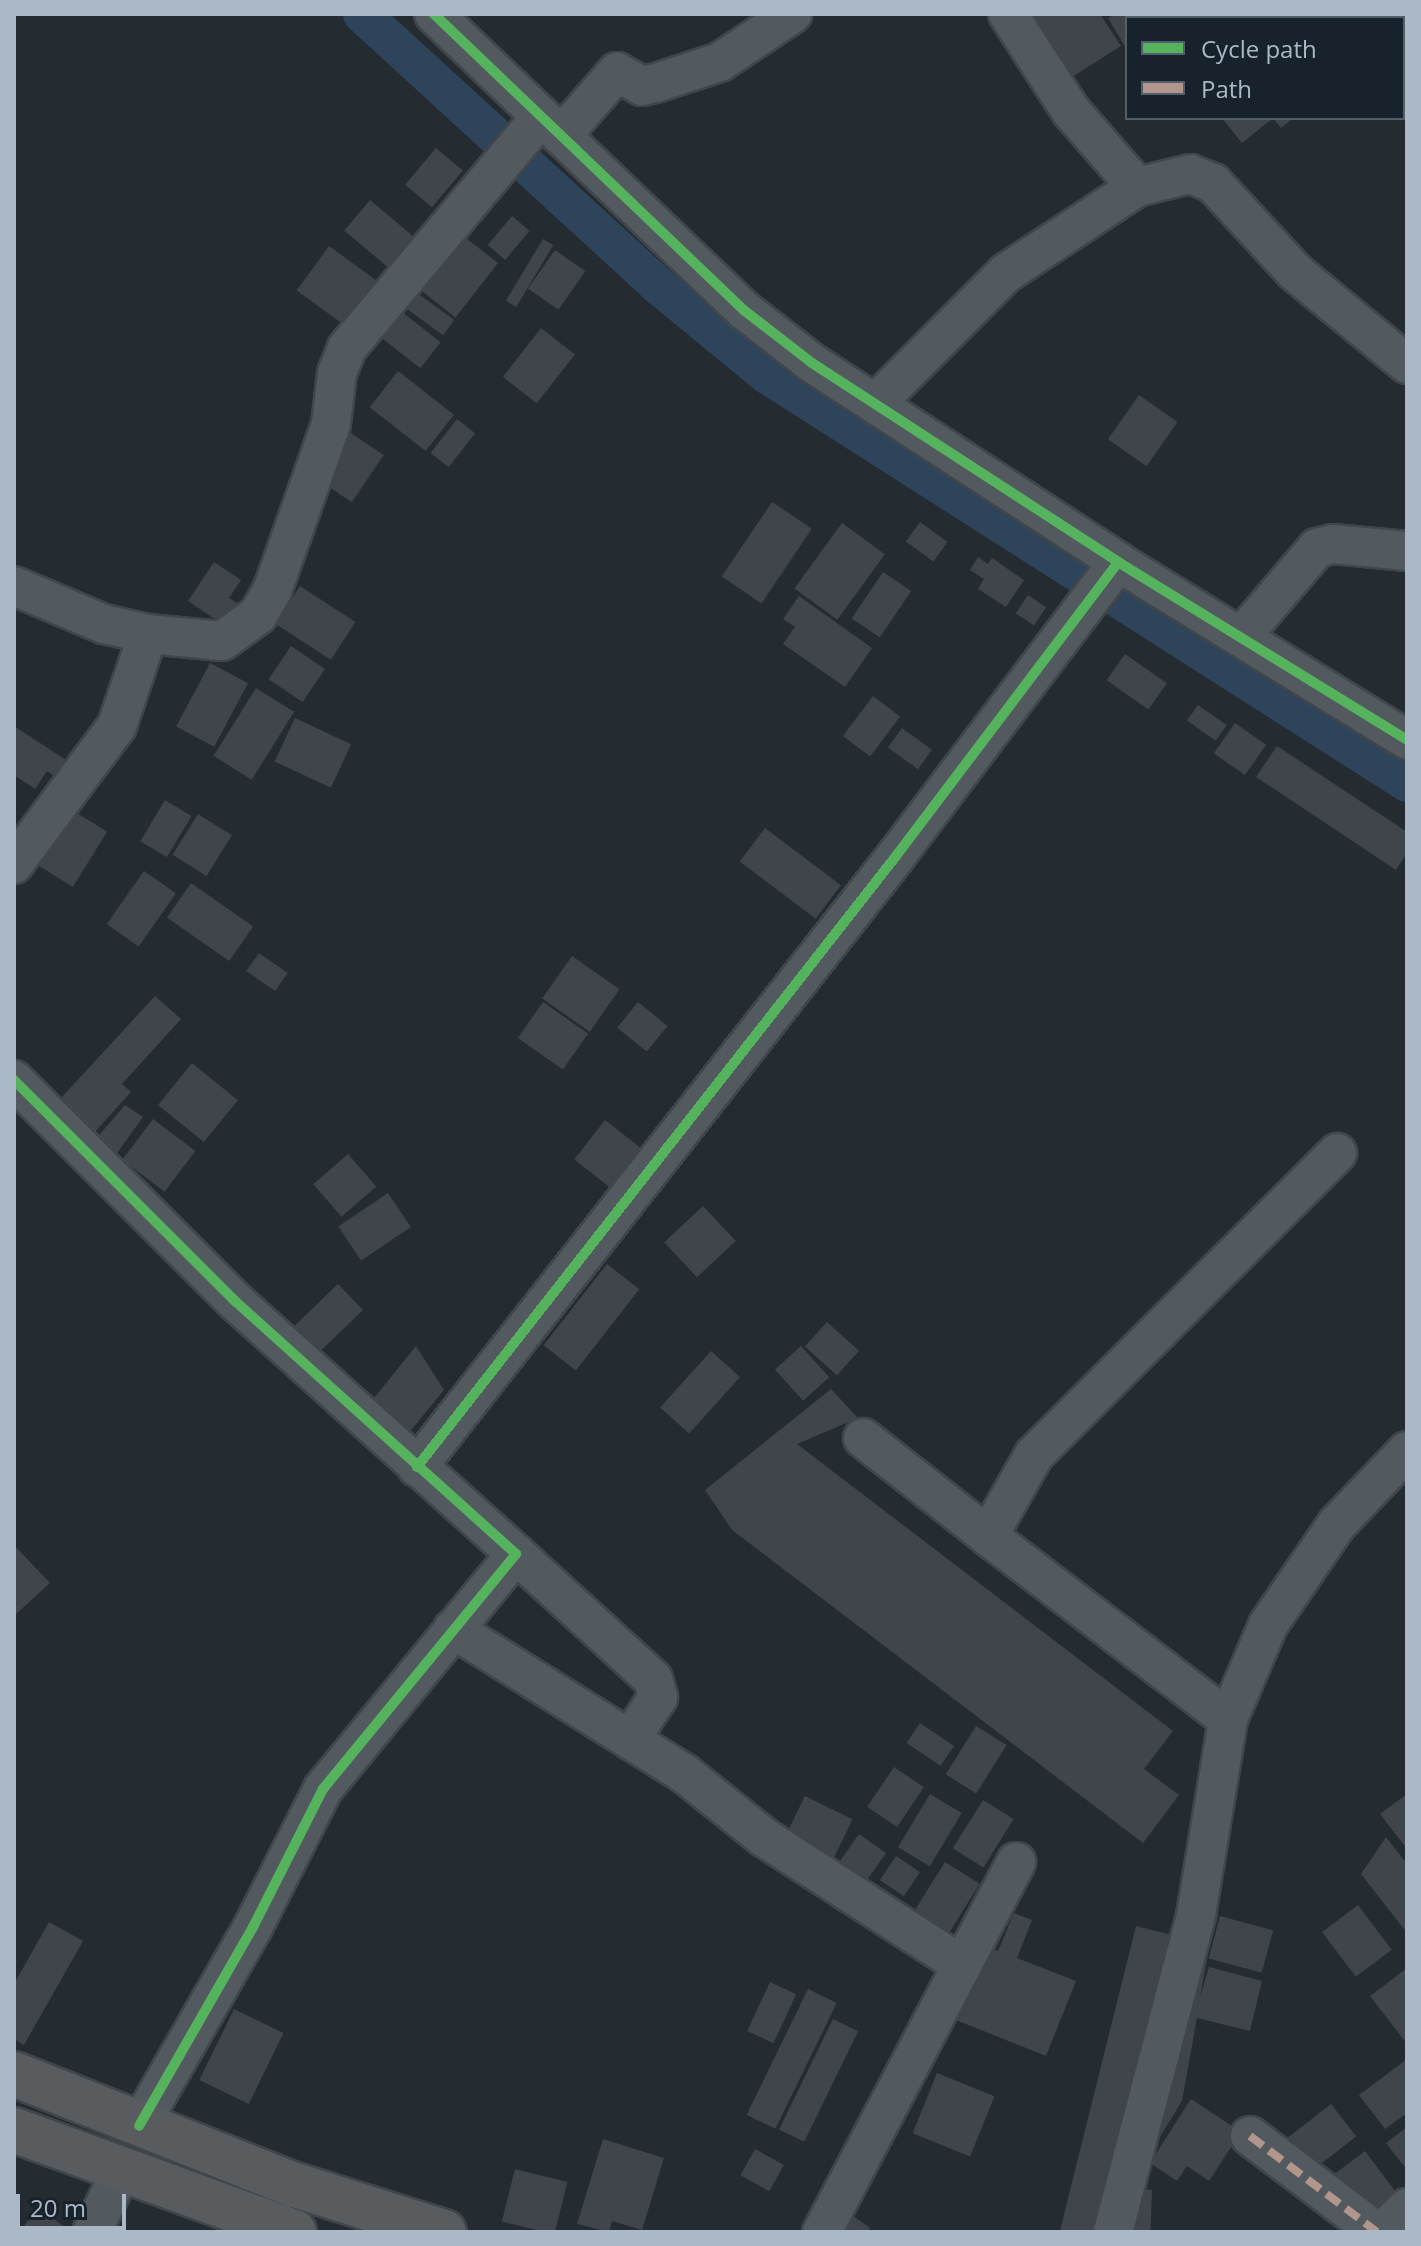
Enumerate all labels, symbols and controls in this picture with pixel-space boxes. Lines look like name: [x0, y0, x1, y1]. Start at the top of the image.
legend: [1125, 16, 1405, 120]
text: Cycle path: [1201, 32, 1317, 65]
text: Path: [1201, 72, 1252, 105]
scale bar: [20, 2178, 130, 2228]
text: 20 m: [30, 2191, 86, 2224]

